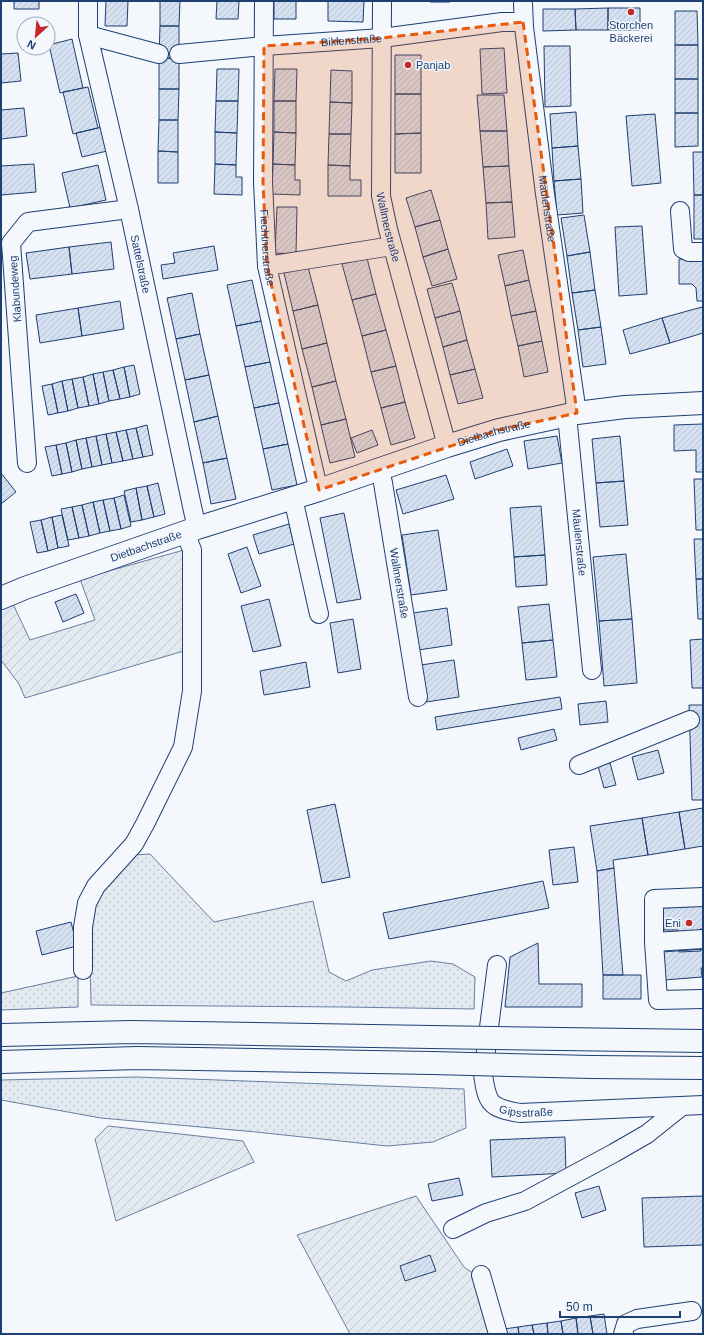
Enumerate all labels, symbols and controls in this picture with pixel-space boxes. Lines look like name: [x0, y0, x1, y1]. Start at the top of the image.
marker: Storchen Bäckerei: [626, 7, 636, 17]
north arrow: [16, 16, 56, 56]
place label: Storchen Bäckerei: [609, 19, 653, 44]
street label: Biklenstraße: [320, 32, 382, 48]
text: N: [25, 38, 38, 52]
place label: Panjab: [416, 59, 450, 71]
marker: Panjab: [403, 60, 413, 70]
street label: Mäulenstraße: [537, 174, 558, 243]
street label: Wallmerstraße: [374, 191, 403, 263]
street label: Fiechtnerstraße: [258, 209, 277, 287]
street label: Sattelstraße: [129, 234, 153, 294]
street label: Klabundeweg: [7, 255, 23, 323]
street label: Dietbachstraße: [456, 417, 531, 448]
street label: Mäulenstraße: [570, 508, 589, 576]
street label: Dietbachstraße: [109, 528, 183, 564]
street label: Wallmerstraße: [388, 547, 411, 619]
place label: Eni: [665, 917, 681, 929]
marker: Eni: [684, 918, 694, 928]
street label: Gipsstraße: [498, 1103, 553, 1119]
scale bar: [560, 1293, 680, 1319]
text: 50 m: [566, 1300, 593, 1314]

